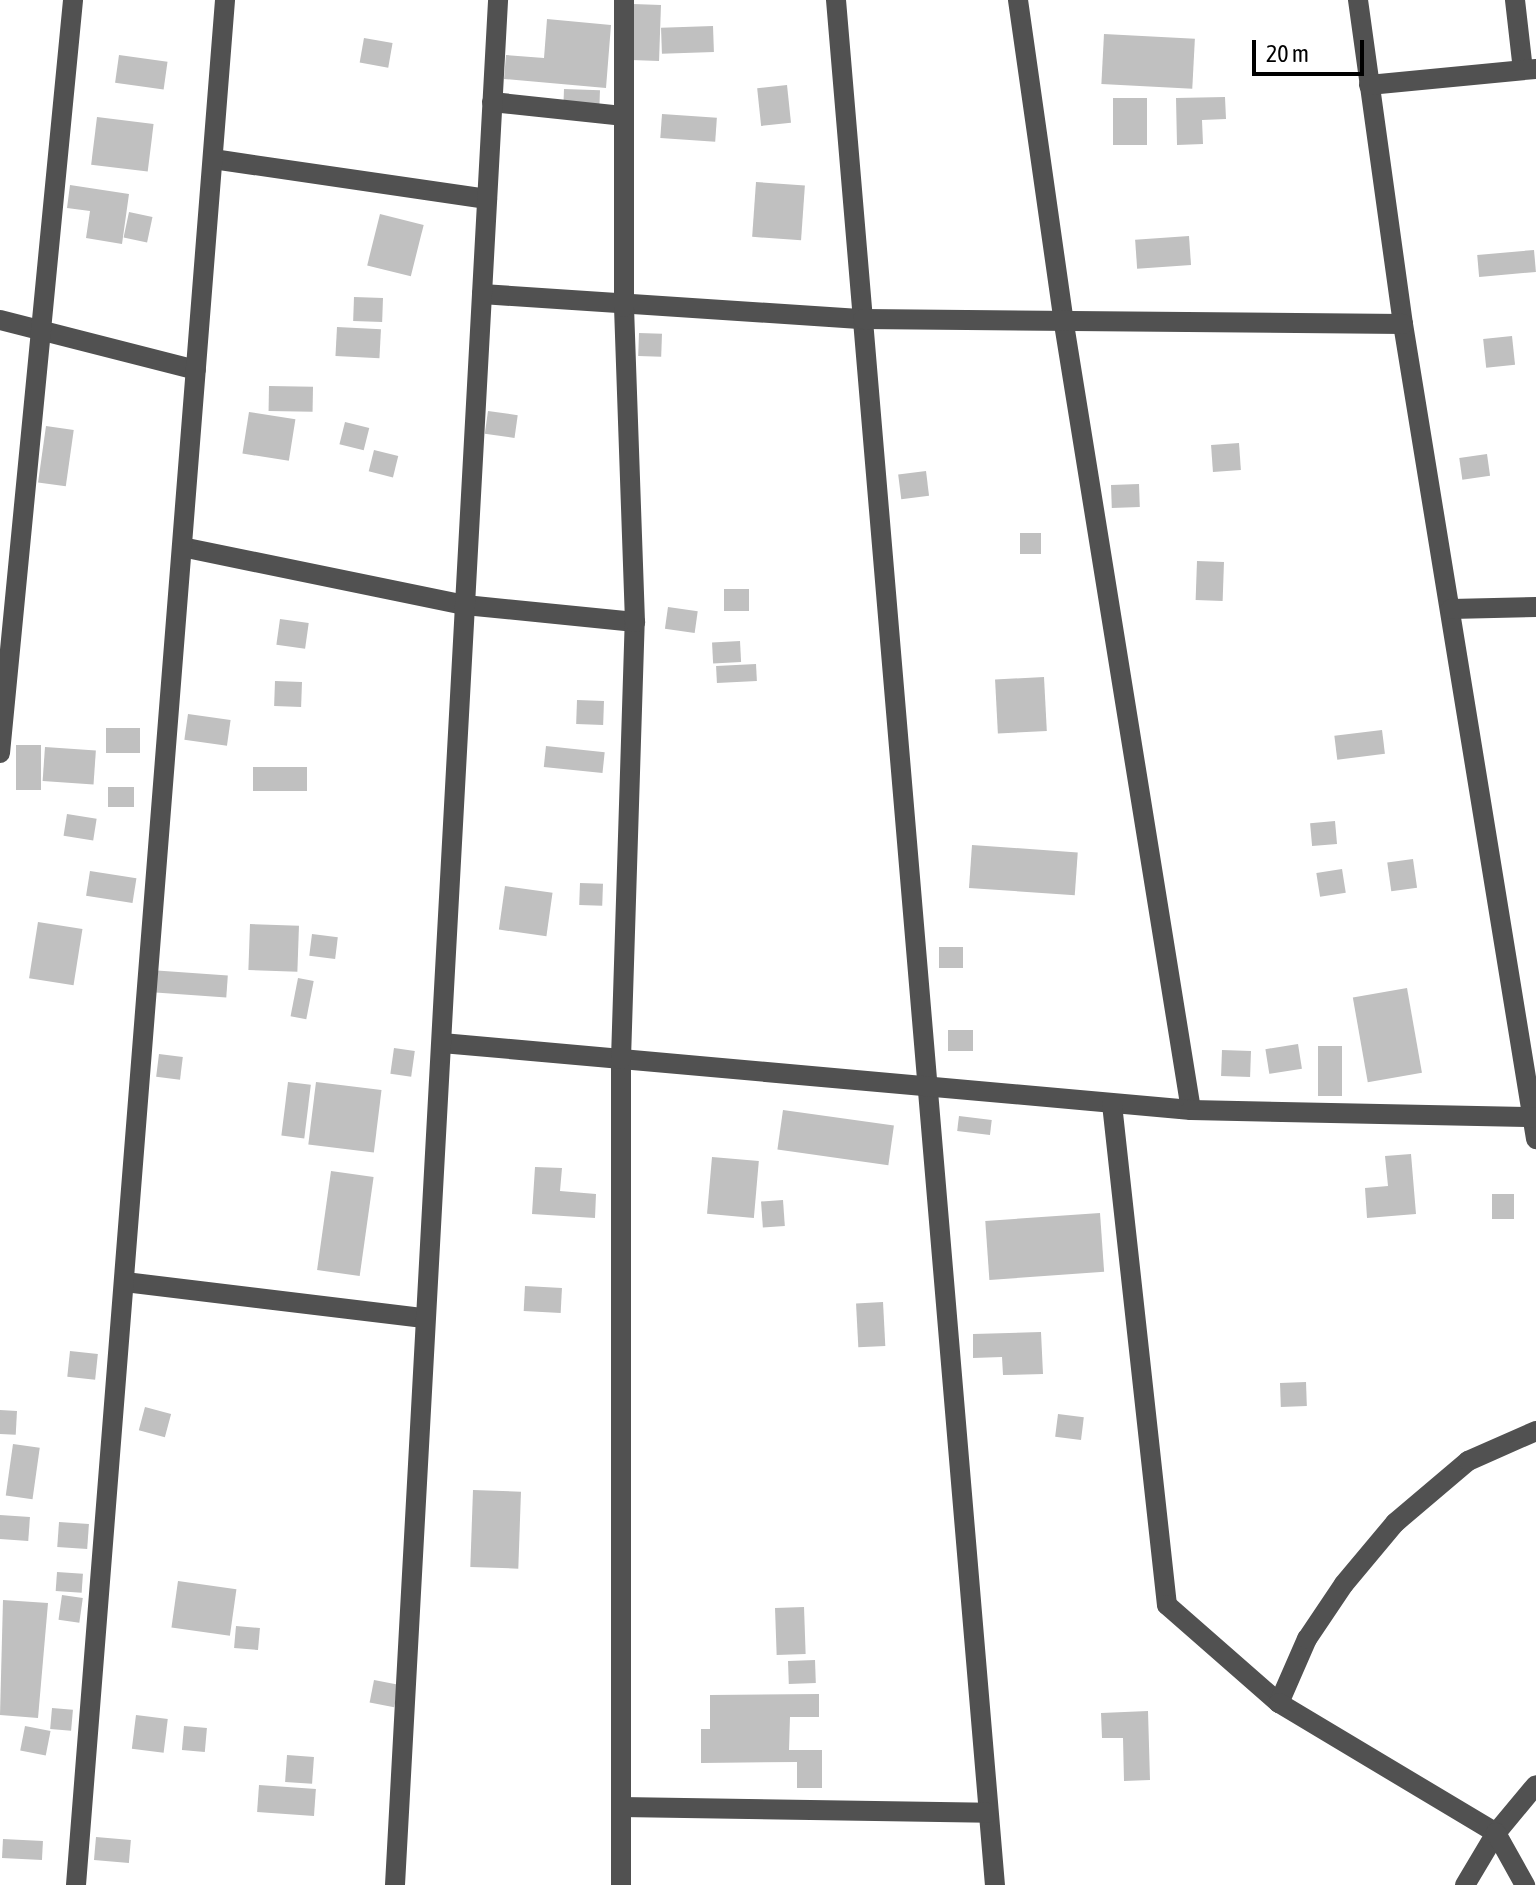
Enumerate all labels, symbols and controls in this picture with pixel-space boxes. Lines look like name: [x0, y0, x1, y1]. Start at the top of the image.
scale bar: [1256, 24, 1368, 74]
text: 20 m: [1266, 40, 1309, 67]

